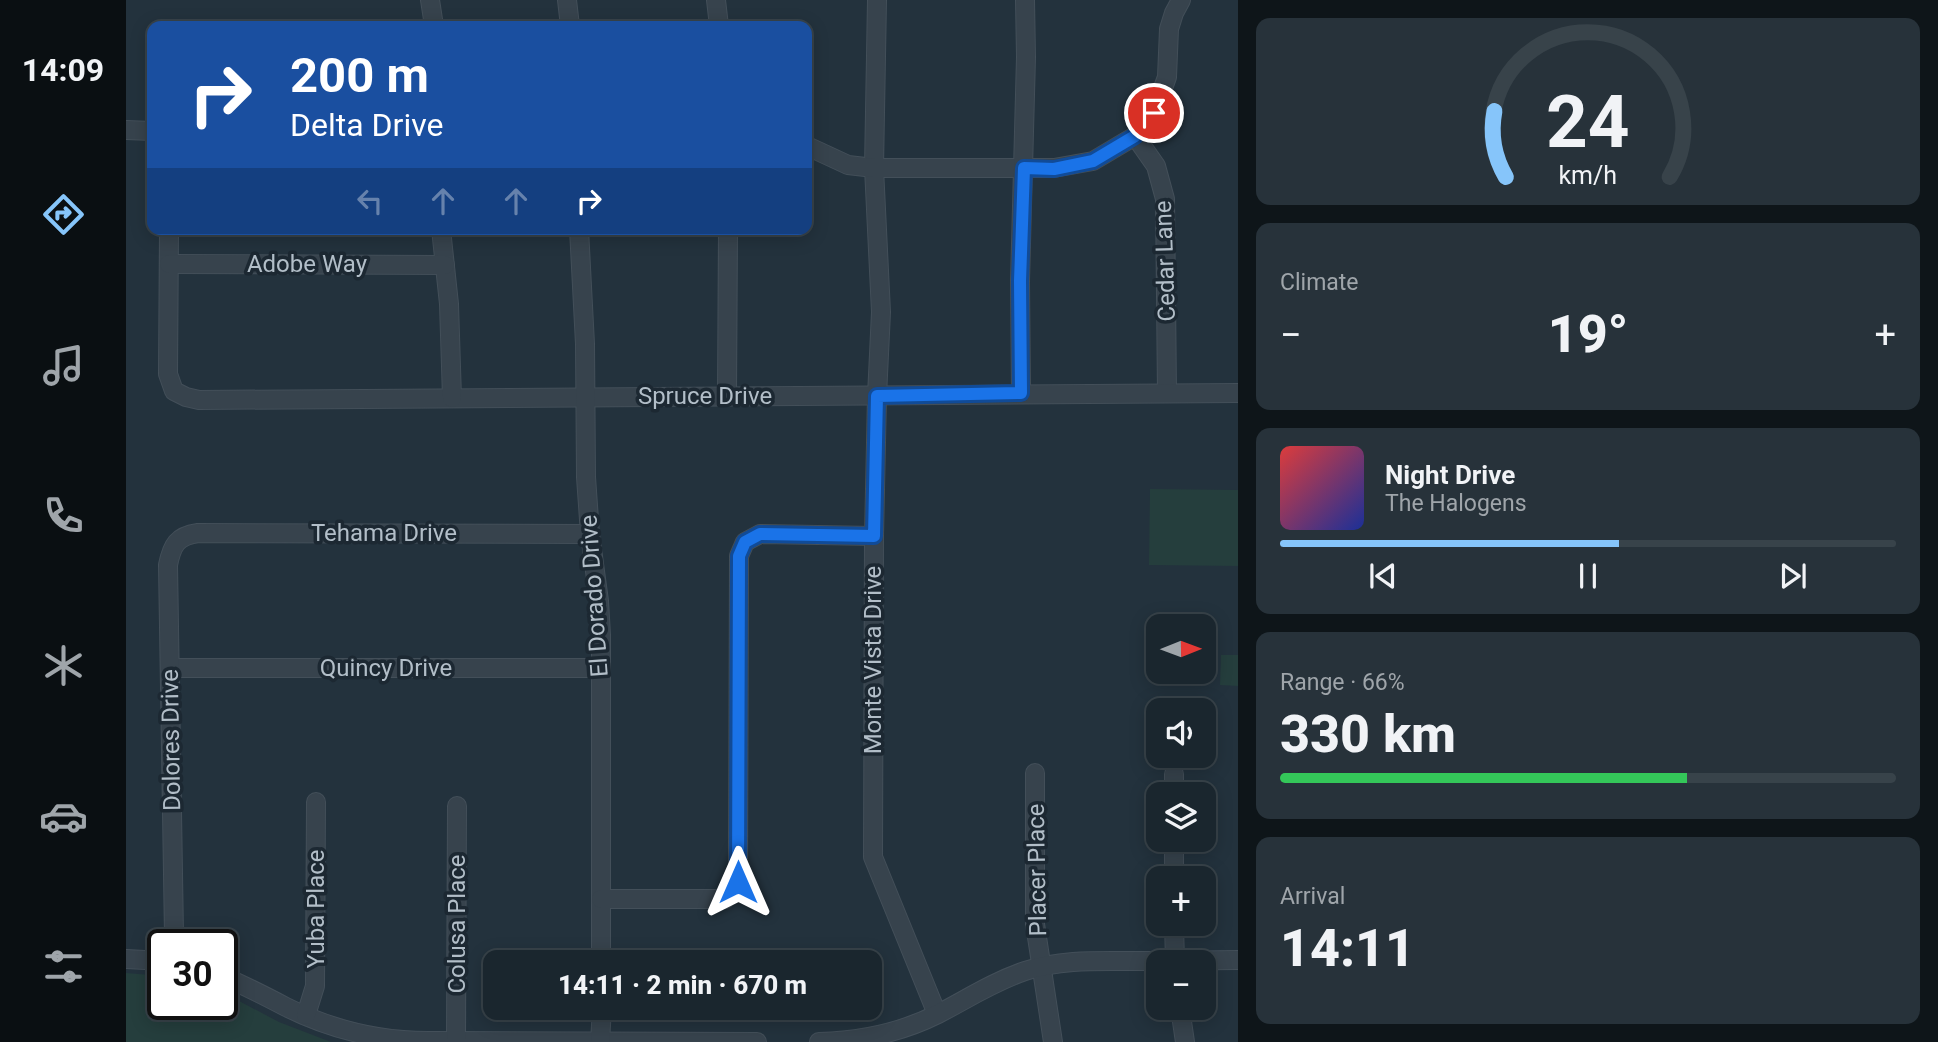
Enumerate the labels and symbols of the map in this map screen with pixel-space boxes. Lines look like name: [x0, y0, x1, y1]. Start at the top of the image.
pin: [1124, 83, 1184, 143]
street label: Cedar Lane: [1149, 200, 1181, 322]
street label: Adobe Way: [247, 250, 368, 278]
street label: Spruce Drive: [638, 382, 772, 410]
street label: El Dorado Drive: [574, 514, 614, 678]
street label: Tehama Drive: [311, 519, 457, 547]
street label: Monte Vista Drive: [859, 566, 887, 754]
north arrow: [1146, 614, 1216, 684]
street label: Quincy Drive: [320, 654, 452, 682]
street label: Dolores Drive: [156, 669, 186, 811]
street label: Placer Place: [1022, 803, 1052, 937]
position arrow: [701, 845, 775, 919]
street label: Yuba Place: [302, 850, 330, 969]
street label: Colusa Place: [443, 854, 471, 994]
speed limit sign: 30: [147, 929, 238, 1020]

